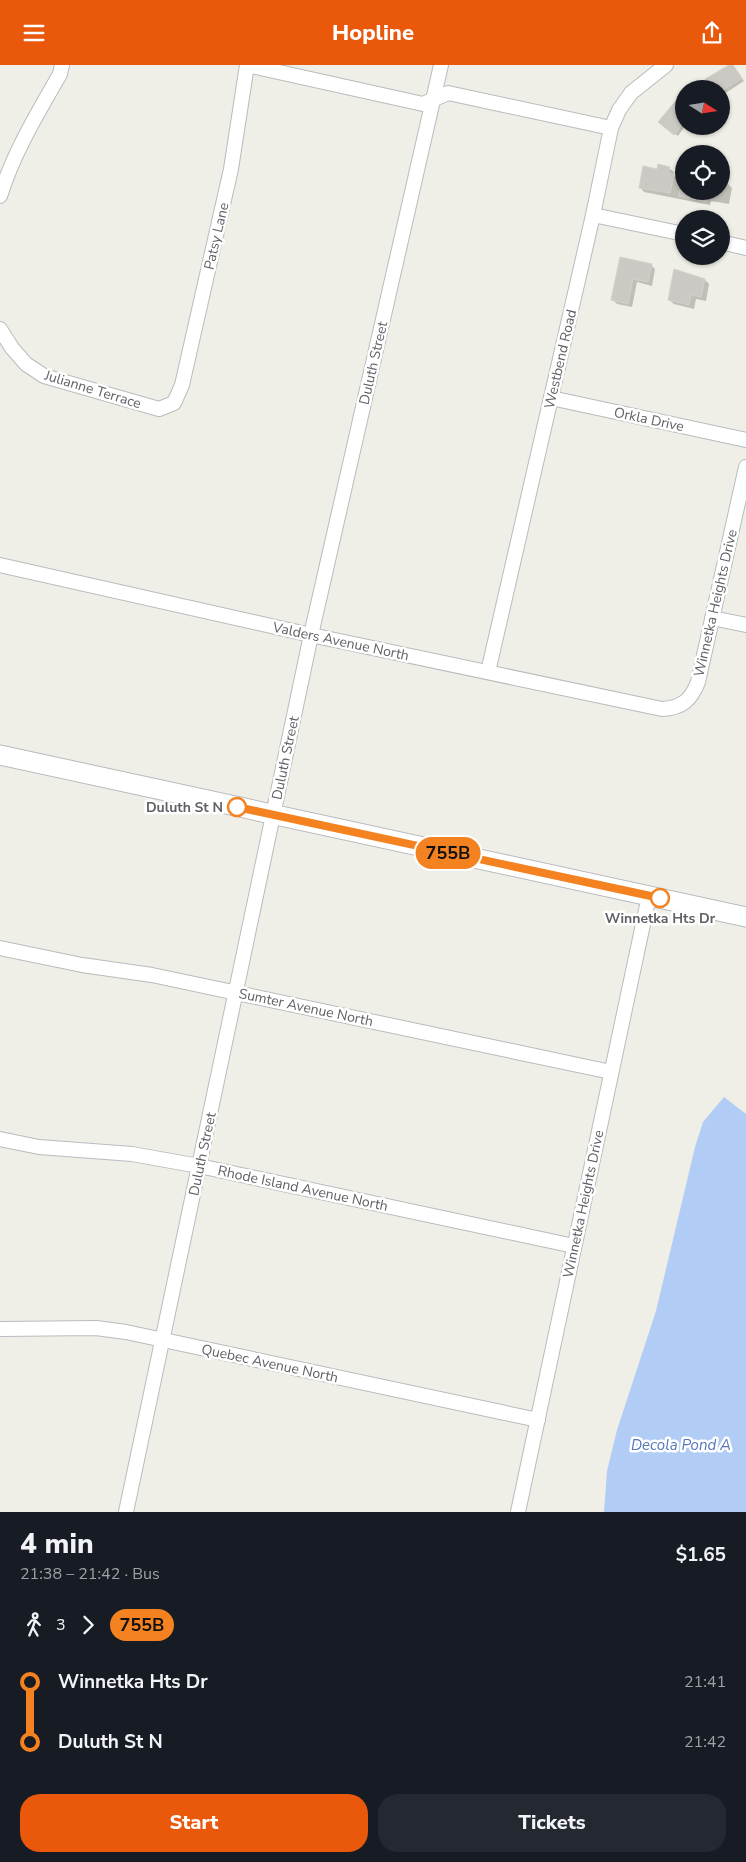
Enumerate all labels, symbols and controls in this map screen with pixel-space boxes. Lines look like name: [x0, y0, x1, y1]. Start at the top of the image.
text: Hopline: [332, 18, 414, 48]
icon: menu: [20, 19, 48, 47]
icon: share: [698, 19, 726, 47]
north arrow: [675, 80, 730, 135]
map controls: [675, 80, 730, 265]
button: locate: [675, 145, 730, 200]
street label: Patsy Lane: [200, 201, 233, 272]
button: layers: [675, 210, 730, 265]
street label: Westbend Road: [540, 308, 581, 411]
street label: Duluth Street: [355, 320, 392, 407]
street label: Julianne Terrace: [41, 365, 144, 413]
street label: Orkla Drive: [612, 403, 686, 436]
street label: Winnetka Heights Drive: [689, 528, 742, 679]
street label: Valders Avenue North: [270, 618, 411, 665]
street label: Duluth Street: [267, 715, 304, 802]
marker: Duluth St N: [227, 797, 247, 817]
place label: Duluth St N: [146, 798, 223, 817]
line badge: 755B: [413, 837, 483, 869]
text: 755B: [426, 841, 470, 865]
marker: Winnetka Hts Dr: [650, 888, 670, 908]
place label: Winnetka Hts Dr: [605, 909, 716, 928]
street label: Sumter Avenue North: [237, 984, 375, 1031]
street label: Duluth Street: [184, 1111, 221, 1198]
street label: Winnetka Heights Drive: [559, 1128, 608, 1280]
street label: Rhode Island Avenue North: [216, 1161, 390, 1216]
street label: Quebec Avenue North: [200, 1340, 340, 1387]
water label: Decola Pond A: [631, 1435, 731, 1455]
text: 4 min: [20, 1525, 94, 1563]
text: $1.65: [676, 1542, 726, 1568]
text: 21:38 – 21:42 · Bus: [20, 1563, 160, 1585]
icon: walk: [20, 1611, 48, 1639]
icon: forward: [74, 1611, 102, 1639]
text: 755B: [120, 1613, 164, 1637]
text: 3: [56, 1614, 66, 1636]
text: Winnetka Hts Dr: [58, 1669, 208, 1695]
text: 21:41: [684, 1671, 726, 1693]
text: Duluth St N: [58, 1729, 163, 1755]
text: 21:42: [684, 1731, 726, 1753]
button: Start: [20, 1794, 368, 1852]
button: Tickets: [378, 1794, 726, 1852]

